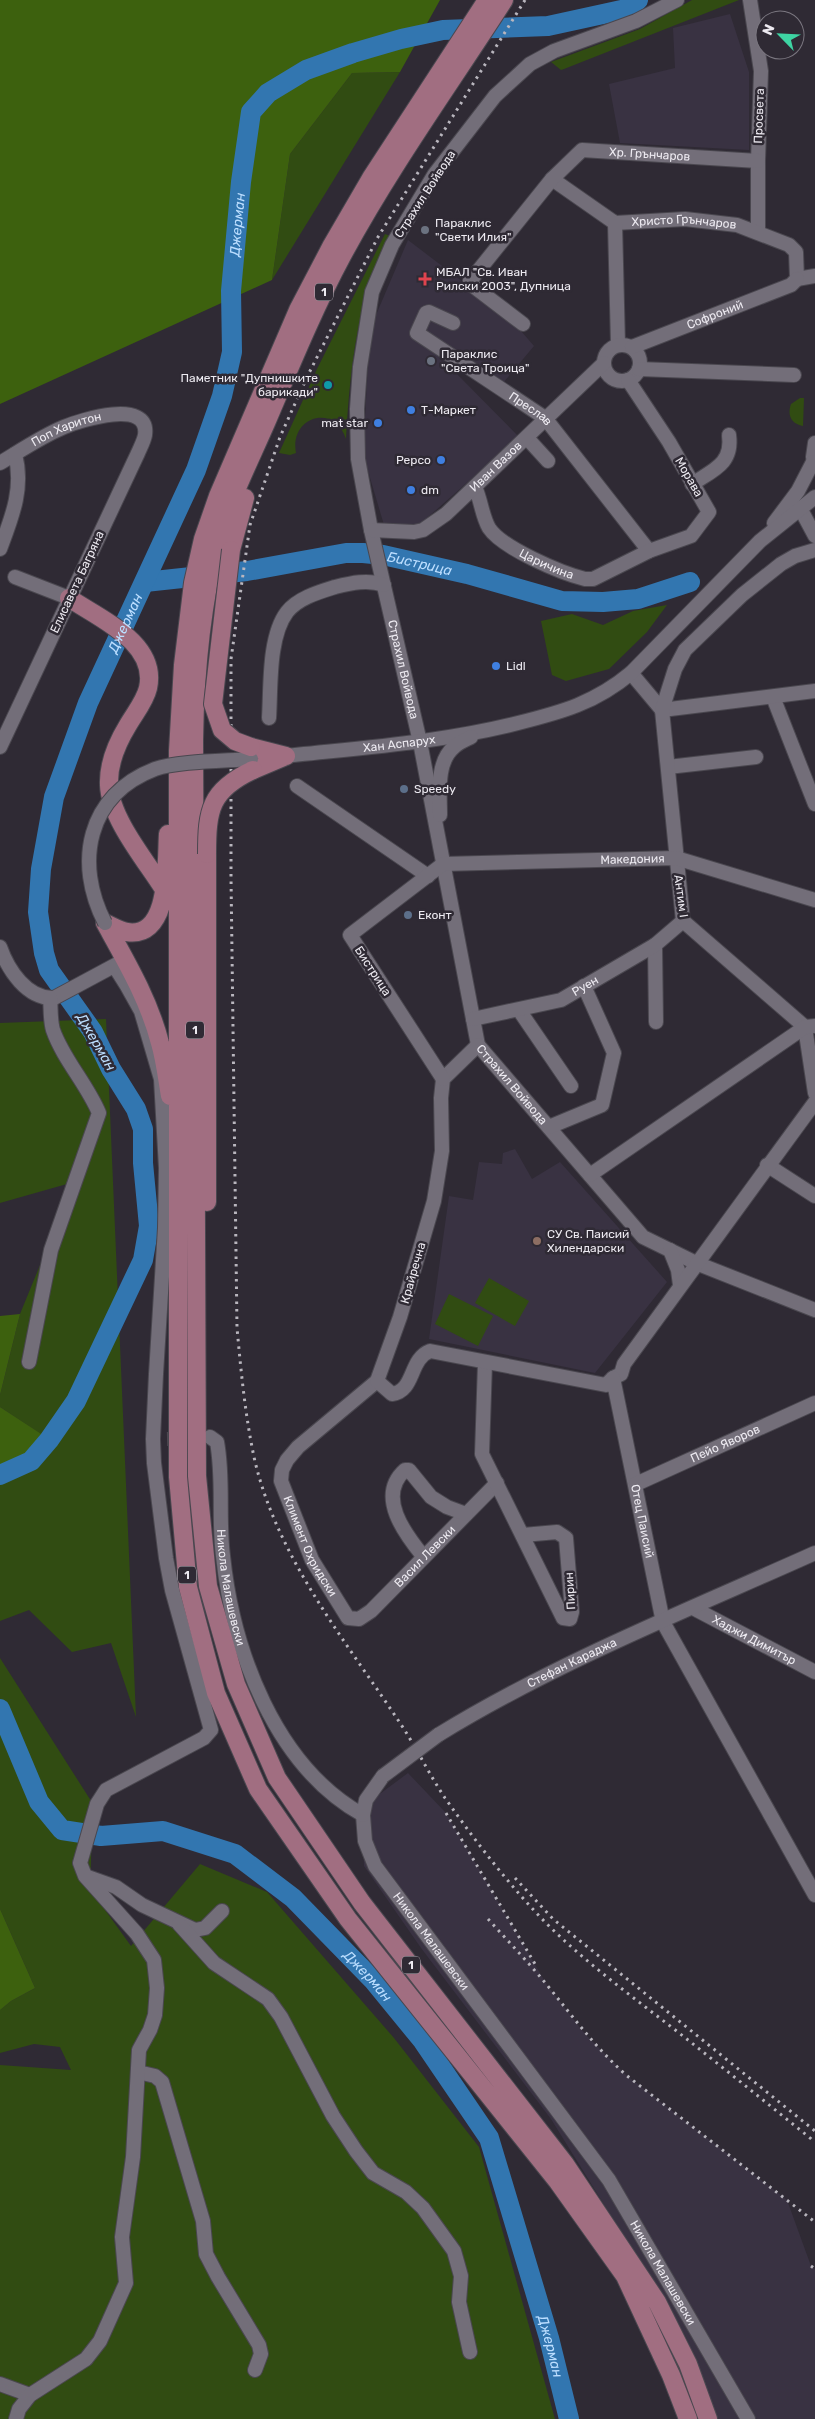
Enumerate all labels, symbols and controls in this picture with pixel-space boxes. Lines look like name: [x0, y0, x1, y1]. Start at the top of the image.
north arrow: [755, 10, 805, 60]
text: N: [759, 22, 778, 38]
street label: Просвета: [751, 88, 767, 144]
street label: Хр. Грънчаров: [609, 145, 691, 164]
street label: Страхил Войвода: [392, 148, 458, 240]
water label: Джерман: [226, 192, 249, 258]
street label: Христо Грънчаров: [631, 212, 737, 232]
place label: Параклис "Свети Илия": [435, 216, 511, 244]
marker: Параклис "Свети Илия": [419, 224, 431, 236]
place label: МБАЛ "Св. Иван Рилски 2003", Дупница: [436, 265, 571, 293]
marker: МБАЛ "Св. Иван Рилски 2003", Дупница: [418, 272, 432, 286]
road number: 1: [315, 284, 333, 300]
street label: Софроний: [685, 297, 745, 332]
place label: Параклис "Света Троица": [441, 347, 529, 375]
marker: Параклис "Света Троица": [425, 355, 437, 367]
place label: Паметник "Дупнишките барикади": [180, 371, 318, 399]
marker: Паметник "Дупнишките барикади": [322, 379, 334, 391]
street label: Преслав: [506, 389, 555, 428]
place label: Т-Маркет: [421, 403, 476, 417]
marker: Т-Маркет: [405, 404, 417, 416]
street label: Поп Харитон: [29, 409, 103, 449]
place label: mat star: [321, 416, 368, 430]
marker: mat star: [372, 417, 384, 429]
street label: Иван Вазов: [467, 438, 525, 495]
place label: Pepco: [396, 453, 431, 467]
marker: Pepco: [435, 454, 447, 466]
street label: Морава: [672, 455, 706, 499]
place label: dm: [421, 483, 439, 497]
marker: dm: [405, 484, 417, 496]
street label: Елисавета Багряна: [47, 529, 107, 635]
street label: Царичина: [517, 546, 576, 582]
water label: Бистрица: [386, 548, 454, 579]
water label: Джерман: [104, 590, 146, 656]
street label: Страхил Войвода: [385, 619, 421, 720]
place label: Lidl: [506, 659, 526, 673]
marker: Lidl: [490, 660, 502, 672]
street label: Хан Аспарух: [362, 732, 437, 755]
place label: Speedy: [414, 782, 456, 796]
marker: Speedy: [398, 783, 410, 795]
street label: Македония: [600, 851, 665, 867]
street label: Антим I: [671, 874, 691, 918]
place label: Еконт: [418, 908, 452, 922]
marker: Еконт: [402, 909, 414, 921]
street label: Бистрица: [352, 944, 394, 998]
street label: Руен: [569, 973, 601, 999]
water label: Джерман: [72, 1009, 120, 1074]
road number: 1: [186, 1022, 204, 1038]
street label: Страхил Войвода: [474, 1041, 550, 1127]
place label: СУ Св. Паисий Хилендарски: [547, 1227, 629, 1255]
marker: СУ Св. Паисий Хилендарски: [531, 1235, 543, 1247]
street label: Крайречна: [398, 1241, 428, 1305]
street label: Пейо Яворов: [688, 1422, 762, 1465]
street label: Отец Паисий: [628, 1483, 657, 1559]
street label: Климент Охридски: [280, 1494, 340, 1599]
street label: Васил Левски: [392, 1523, 458, 1590]
street label: Никола Малашевски: [214, 1529, 248, 1647]
road number: 1: [178, 1566, 196, 1584]
street label: Пирин: [562, 1572, 578, 1610]
street label: Хаджи Димитър: [710, 1612, 798, 1668]
street label: Стефан Караджа: [525, 1635, 619, 1691]
street label: Никола Малашевски: [390, 1890, 472, 1993]
water label: Джерман: [339, 1946, 396, 2005]
road number: 1: [402, 1956, 420, 1974]
street label: Никола Малашевски: [627, 2218, 699, 2327]
water label: Джерман: [534, 2312, 567, 2379]

